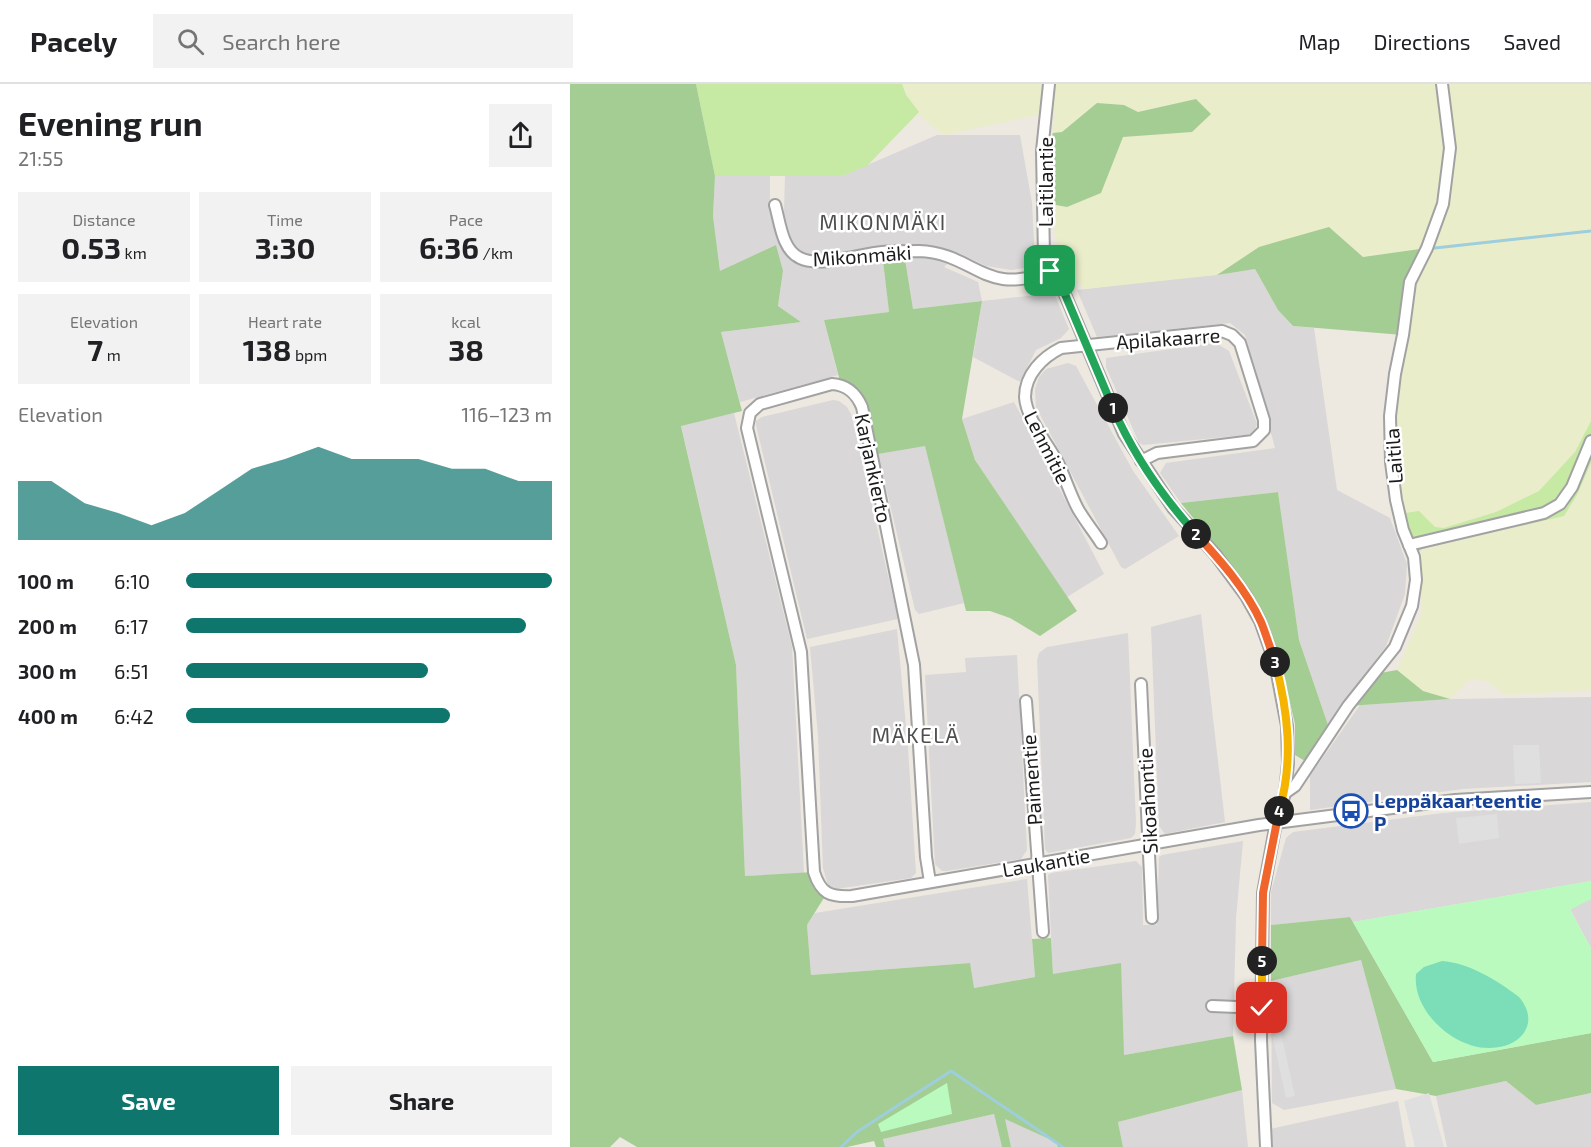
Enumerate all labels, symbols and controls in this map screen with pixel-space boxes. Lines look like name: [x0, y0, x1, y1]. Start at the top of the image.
search box: [153, 14, 573, 68]
text: Pacely: [30, 24, 117, 58]
icon: search: [174, 25, 207, 58]
text: Search here: [222, 28, 341, 54]
text: Map: [1298, 29, 1341, 54]
text: Directions: [1374, 29, 1470, 54]
text: Saved: [1503, 29, 1561, 54]
text: Evening run: [18, 103, 203, 143]
button: share: [489, 104, 552, 167]
street label: Laitilantie: [1033, 137, 1057, 227]
text: 21:55: [18, 146, 63, 170]
district label: MIKONMÄKI: [819, 209, 947, 234]
text: Distance: [72, 210, 136, 229]
text: Time: [267, 210, 303, 229]
text: Pace: [449, 210, 483, 229]
text: 0.53: [61, 229, 121, 265]
text: 3:30: [255, 229, 315, 265]
text: 6:36: [419, 229, 479, 265]
street label: Mikonmäki: [812, 240, 912, 270]
text: km: [121, 243, 147, 262]
text: /km: [479, 243, 513, 262]
pin: [1024, 245, 1075, 296]
icon: arrive: [1033, 254, 1066, 287]
text: Elevation: [70, 312, 138, 331]
text: Heart rate: [248, 312, 322, 331]
text: kcal: [451, 312, 481, 331]
street label: Apilakaarre: [1115, 322, 1221, 354]
text: 7: [87, 331, 103, 367]
text: 138: [243, 331, 291, 367]
text: 38: [448, 331, 484, 367]
text: m: [103, 345, 121, 364]
text: bpm: [291, 345, 327, 364]
pin: 1: [1098, 393, 1128, 423]
text: 1: [1110, 398, 1116, 417]
text: Elevation: [18, 402, 103, 426]
text: 116–123 m: [461, 402, 552, 426]
street label: Lehmitie: [1020, 407, 1076, 487]
street label: Karjankierto: [851, 411, 897, 525]
street label: Laitila: [1379, 427, 1407, 485]
pin: 2: [1181, 519, 1211, 549]
text: 2: [1191, 524, 1201, 543]
text: 100 m: [18, 569, 74, 593]
text: 6:10: [114, 569, 150, 593]
text: 200 m: [18, 614, 77, 638]
text: 6:17: [114, 614, 148, 638]
pin: 3: [1260, 647, 1290, 677]
text: 3: [1270, 652, 1280, 671]
text: 300 m: [18, 659, 77, 683]
text: 6:51: [114, 659, 149, 683]
text: 400 m: [18, 704, 78, 728]
text: 6:42: [114, 704, 154, 728]
district label: MÄKELÄ: [872, 722, 960, 747]
street label: Paimentie: [1016, 734, 1046, 826]
street label: Sikoahontie: [1132, 747, 1162, 855]
place label: Leppäkaarteentie P: [1374, 788, 1542, 835]
bus stop icon: Leppäkaarteentie P: [1333, 793, 1369, 829]
pin: 4: [1264, 796, 1294, 826]
text: 4: [1274, 801, 1284, 820]
street label: Laukantie: [1000, 842, 1092, 882]
pin: 5: [1247, 946, 1277, 976]
text: 5: [1258, 951, 1266, 970]
pin: [1236, 982, 1287, 1033]
icon: check: [1245, 991, 1278, 1024]
button: Save: [18, 1066, 279, 1135]
button: Share: [291, 1066, 552, 1135]

